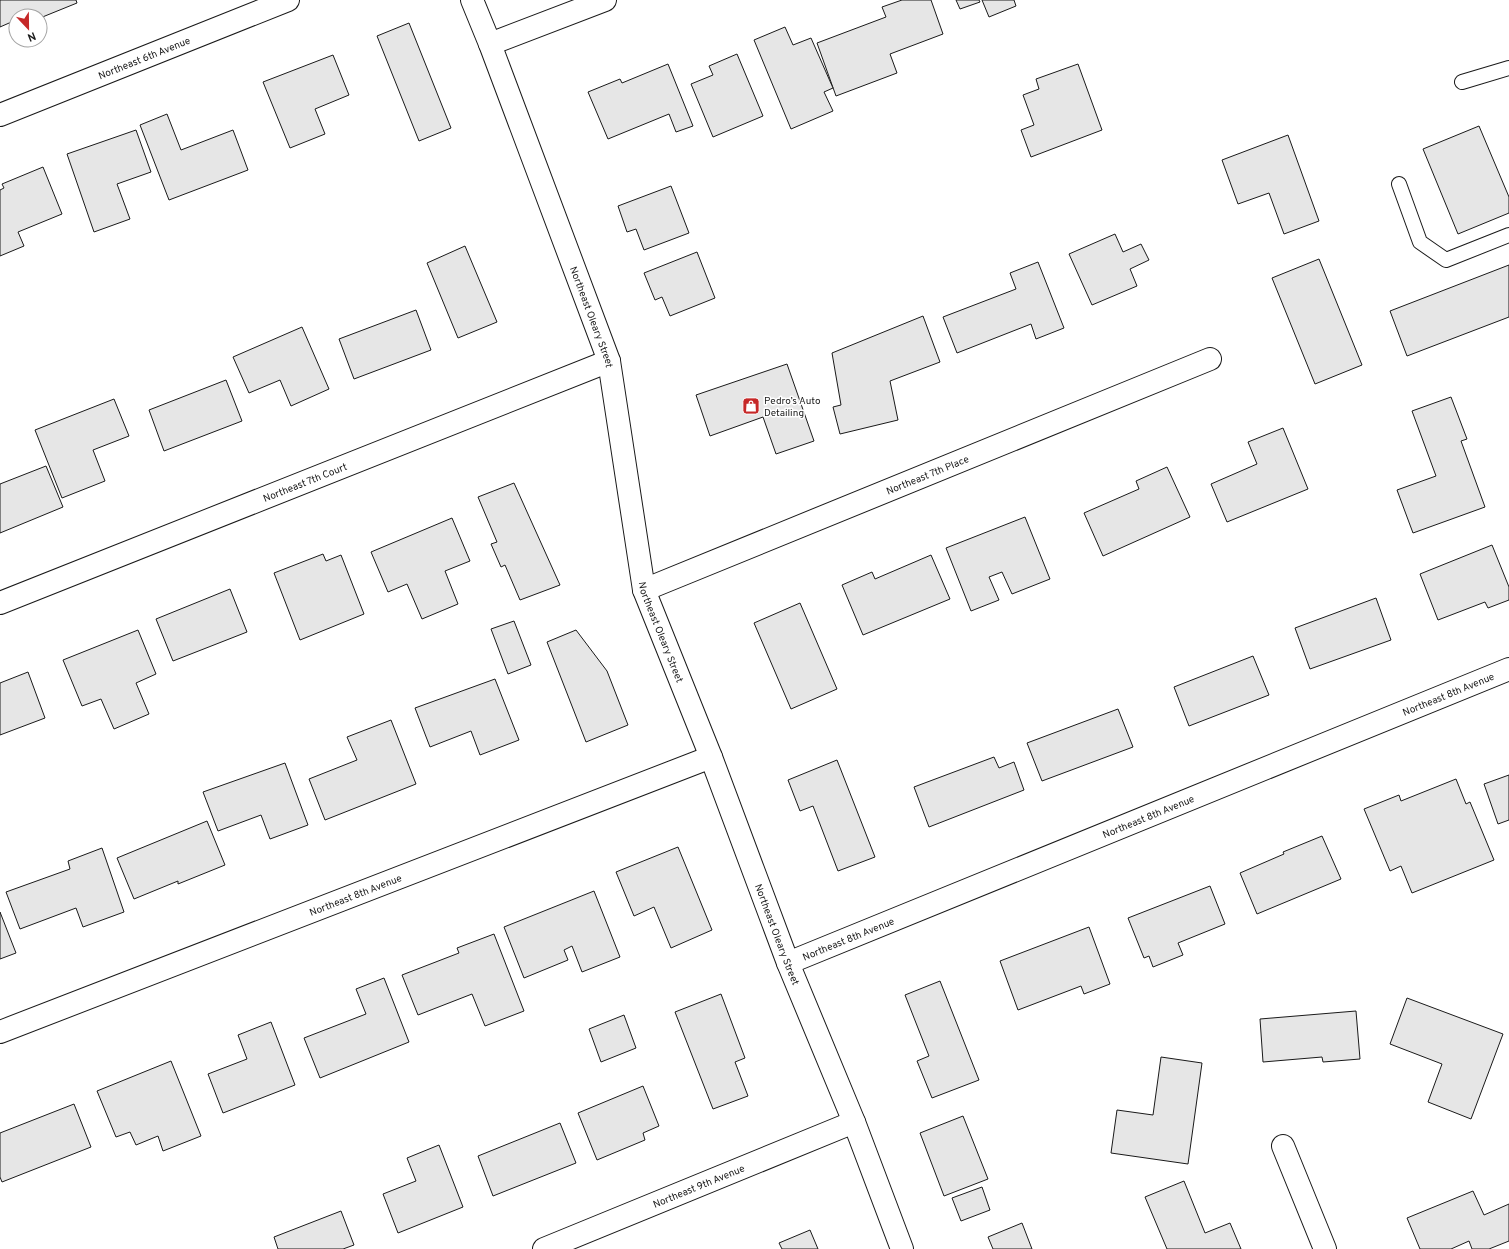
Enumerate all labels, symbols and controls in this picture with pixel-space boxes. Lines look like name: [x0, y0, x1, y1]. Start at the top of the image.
north arrow: [8, 8, 48, 48]
text: N: [25, 28, 38, 44]
street label: Northeast 6th Avenue: [97, 35, 192, 83]
street label: Northeast Oleary Street: [566, 265, 615, 369]
place label: Pedro’s Auto Detailing: [764, 395, 821, 420]
shop icon: Pedro’s Auto Detailing: [741, 396, 761, 416]
street label: Northeast 7th Place: [885, 453, 971, 498]
street label: Northeast 7th Court: [262, 461, 349, 506]
street label: Northeast Oleary Street: [635, 581, 686, 685]
street label: Northeast 8th Avenue: [1401, 671, 1497, 720]
street label: Northeast 8th Avenue: [1101, 793, 1197, 842]
street label: Northeast 8th Avenue: [308, 872, 404, 920]
street label: Northeast Oleary Street: [751, 882, 802, 987]
street label: Northeast 8th Avenue: [801, 915, 897, 964]
street label: Northeast 9th Avenue: [651, 1162, 747, 1212]

